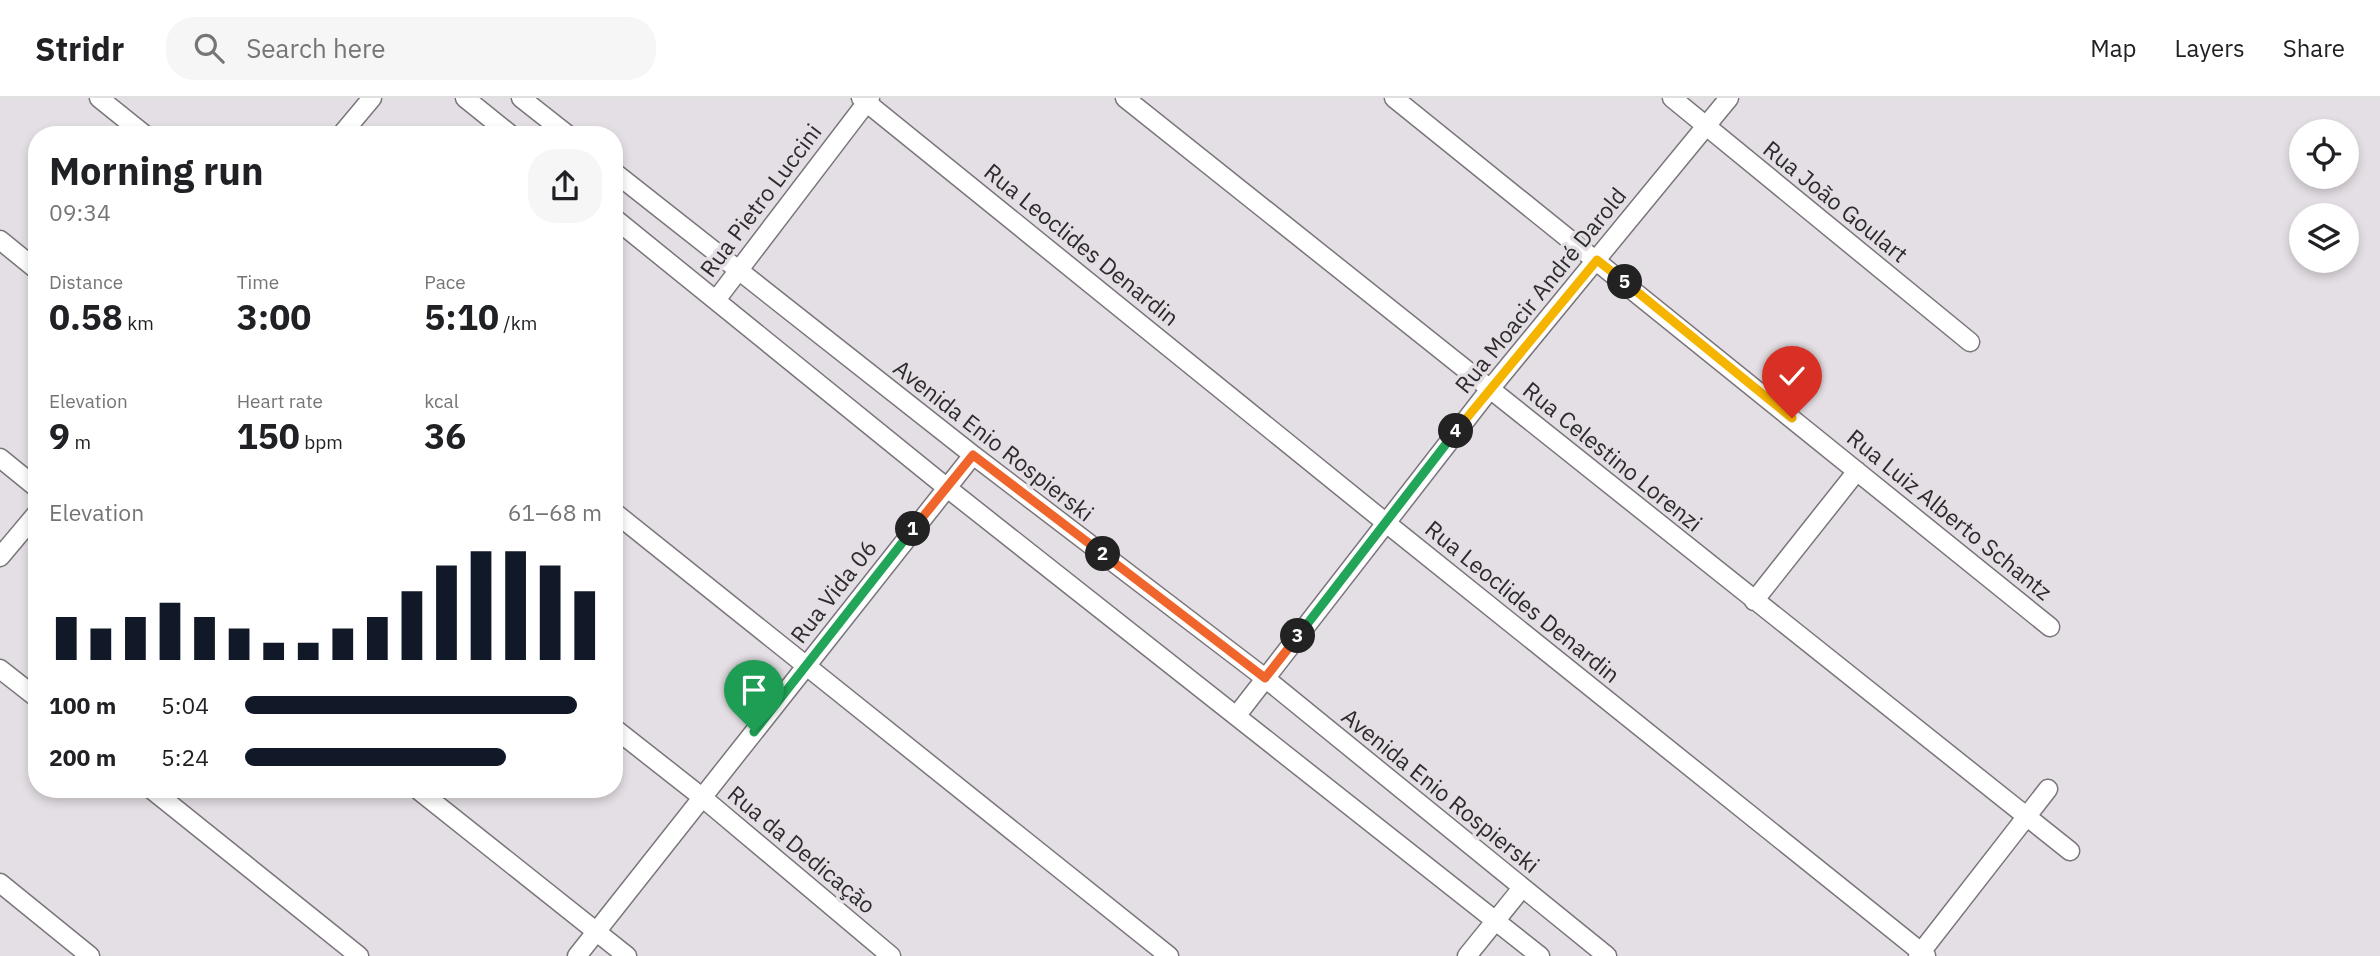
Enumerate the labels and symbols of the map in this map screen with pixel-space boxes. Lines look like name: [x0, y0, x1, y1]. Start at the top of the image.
street label: Rua Pietro Luccini: [693, 117, 827, 283]
street label: Rua João Goulart: [1757, 133, 1915, 269]
street label: Rua Leoclides Denardin: [978, 156, 1186, 332]
street label: Rua Moacir André Darold: [1448, 181, 1632, 399]
pin: 5: [1608, 264, 1642, 300]
pin: [1762, 346, 1822, 418]
street label: Avenida Enio Rospierski: [888, 352, 1100, 528]
street label: Rua Celestino Lorenzi: [1517, 374, 1709, 538]
pin: 4: [1438, 414, 1474, 448]
street label: Rua Luiz Alberto Schantz: [1841, 422, 2059, 606]
pin: 1: [895, 512, 930, 546]
street label: Rua Leoclides Denardin: [1419, 513, 1627, 689]
street label: Rua Vida 06: [783, 533, 883, 649]
pin: 2: [1086, 536, 1120, 572]
pin: 3: [1280, 618, 1316, 654]
pin: [724, 660, 784, 732]
street label: Avenida Enio Rospierski: [1336, 701, 1546, 879]
street label: Rua da Dedicação: [722, 778, 882, 920]

